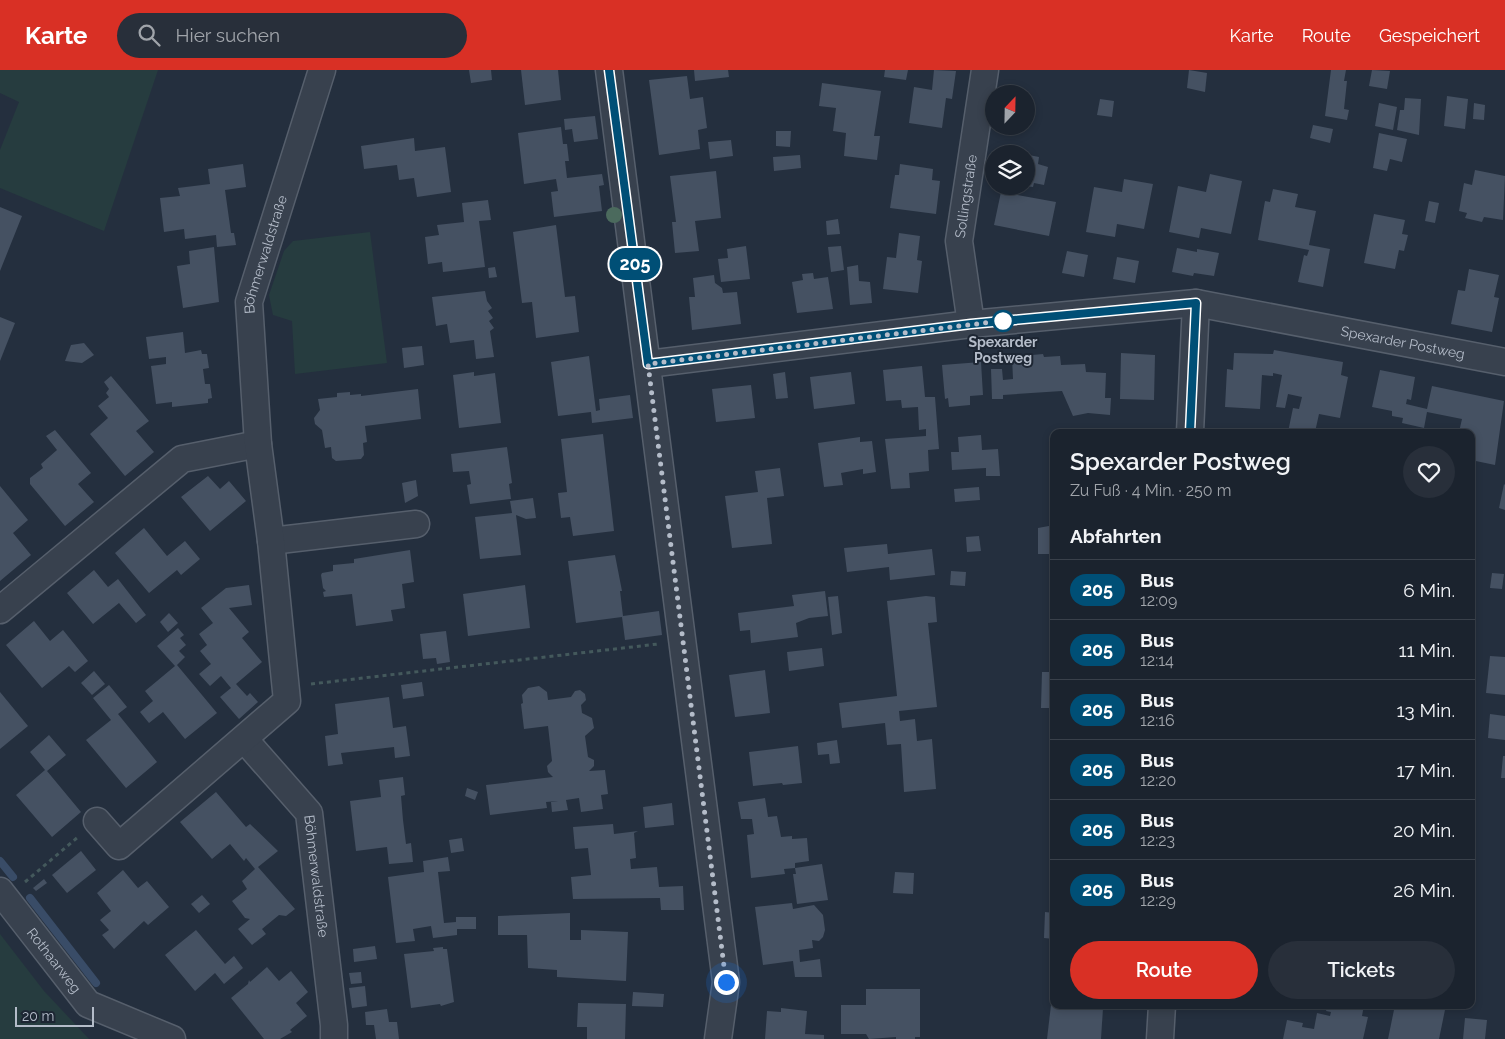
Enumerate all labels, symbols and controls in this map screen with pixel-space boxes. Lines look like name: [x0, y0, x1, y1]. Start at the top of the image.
search box: [117, 13, 467, 58]
text: Karte: [25, 21, 87, 50]
icon: search: [135, 21, 163, 49]
text: Hier suchen: [175, 24, 280, 46]
text: Karte: [1230, 25, 1274, 46]
text: Route: [1302, 25, 1351, 46]
text: Gespeichert: [1379, 25, 1480, 46]
north arrow: [985, 85, 1035, 135]
map controls: [985, 85, 1035, 195]
button: layers: [985, 145, 1035, 195]
street label: Sollingstraße: [952, 154, 980, 239]
street label: Böhmerwaldstraße: [241, 193, 290, 314]
line badge: 205: [606, 248, 664, 280]
text: 205: [619, 253, 651, 274]
marker: Spexarder Postweg: [992, 310, 1014, 332]
street label: Spexarder Postweg: [1339, 323, 1466, 362]
place label: Spexarder Postweg: [968, 334, 1038, 366]
button: heart: [1403, 446, 1455, 498]
text: Spexarder Postweg: [1070, 447, 1291, 476]
text: Zu Fuß · 4 Min. · 250 m: [1070, 481, 1231, 500]
text: Abfahrten: [1070, 525, 1161, 547]
text: Bus: [1140, 569, 1174, 591]
text: 205: [1082, 579, 1113, 600]
text: 6 Min.: [1403, 579, 1455, 601]
text: 12:09: [1140, 591, 1177, 610]
text: Bus: [1140, 629, 1174, 651]
text: 205: [1082, 639, 1113, 660]
text: 11 Min.: [1398, 639, 1455, 661]
text: 12:14: [1140, 651, 1174, 670]
text: Bus: [1140, 689, 1174, 711]
text: 205: [1082, 699, 1113, 720]
text: 13 Min.: [1396, 699, 1455, 721]
text: 12:16: [1140, 711, 1175, 730]
text: Bus: [1140, 749, 1174, 771]
text: 205: [1082, 759, 1113, 780]
text: 17 Min.: [1396, 759, 1455, 781]
text: 12:20: [1140, 771, 1176, 790]
text: Bus: [1140, 809, 1174, 831]
street label: Böhmerwaldstraße: [301, 814, 332, 938]
text: 205: [1082, 819, 1113, 840]
text: 20 Min.: [1393, 819, 1455, 841]
text: 12:23: [1140, 831, 1175, 850]
text: Bus: [1140, 869, 1174, 891]
text: 205: [1082, 879, 1113, 900]
text: 26 Min.: [1393, 879, 1455, 901]
text: 12:29: [1140, 891, 1176, 910]
street label: Rothaarweg: [24, 925, 84, 996]
button: Route: [1070, 941, 1258, 999]
button: Tickets: [1268, 941, 1455, 999]
your location: [714, 970, 739, 995]
scale bar: [15, 1004, 94, 1027]
text: 20 m: [22, 1008, 54, 1024]

